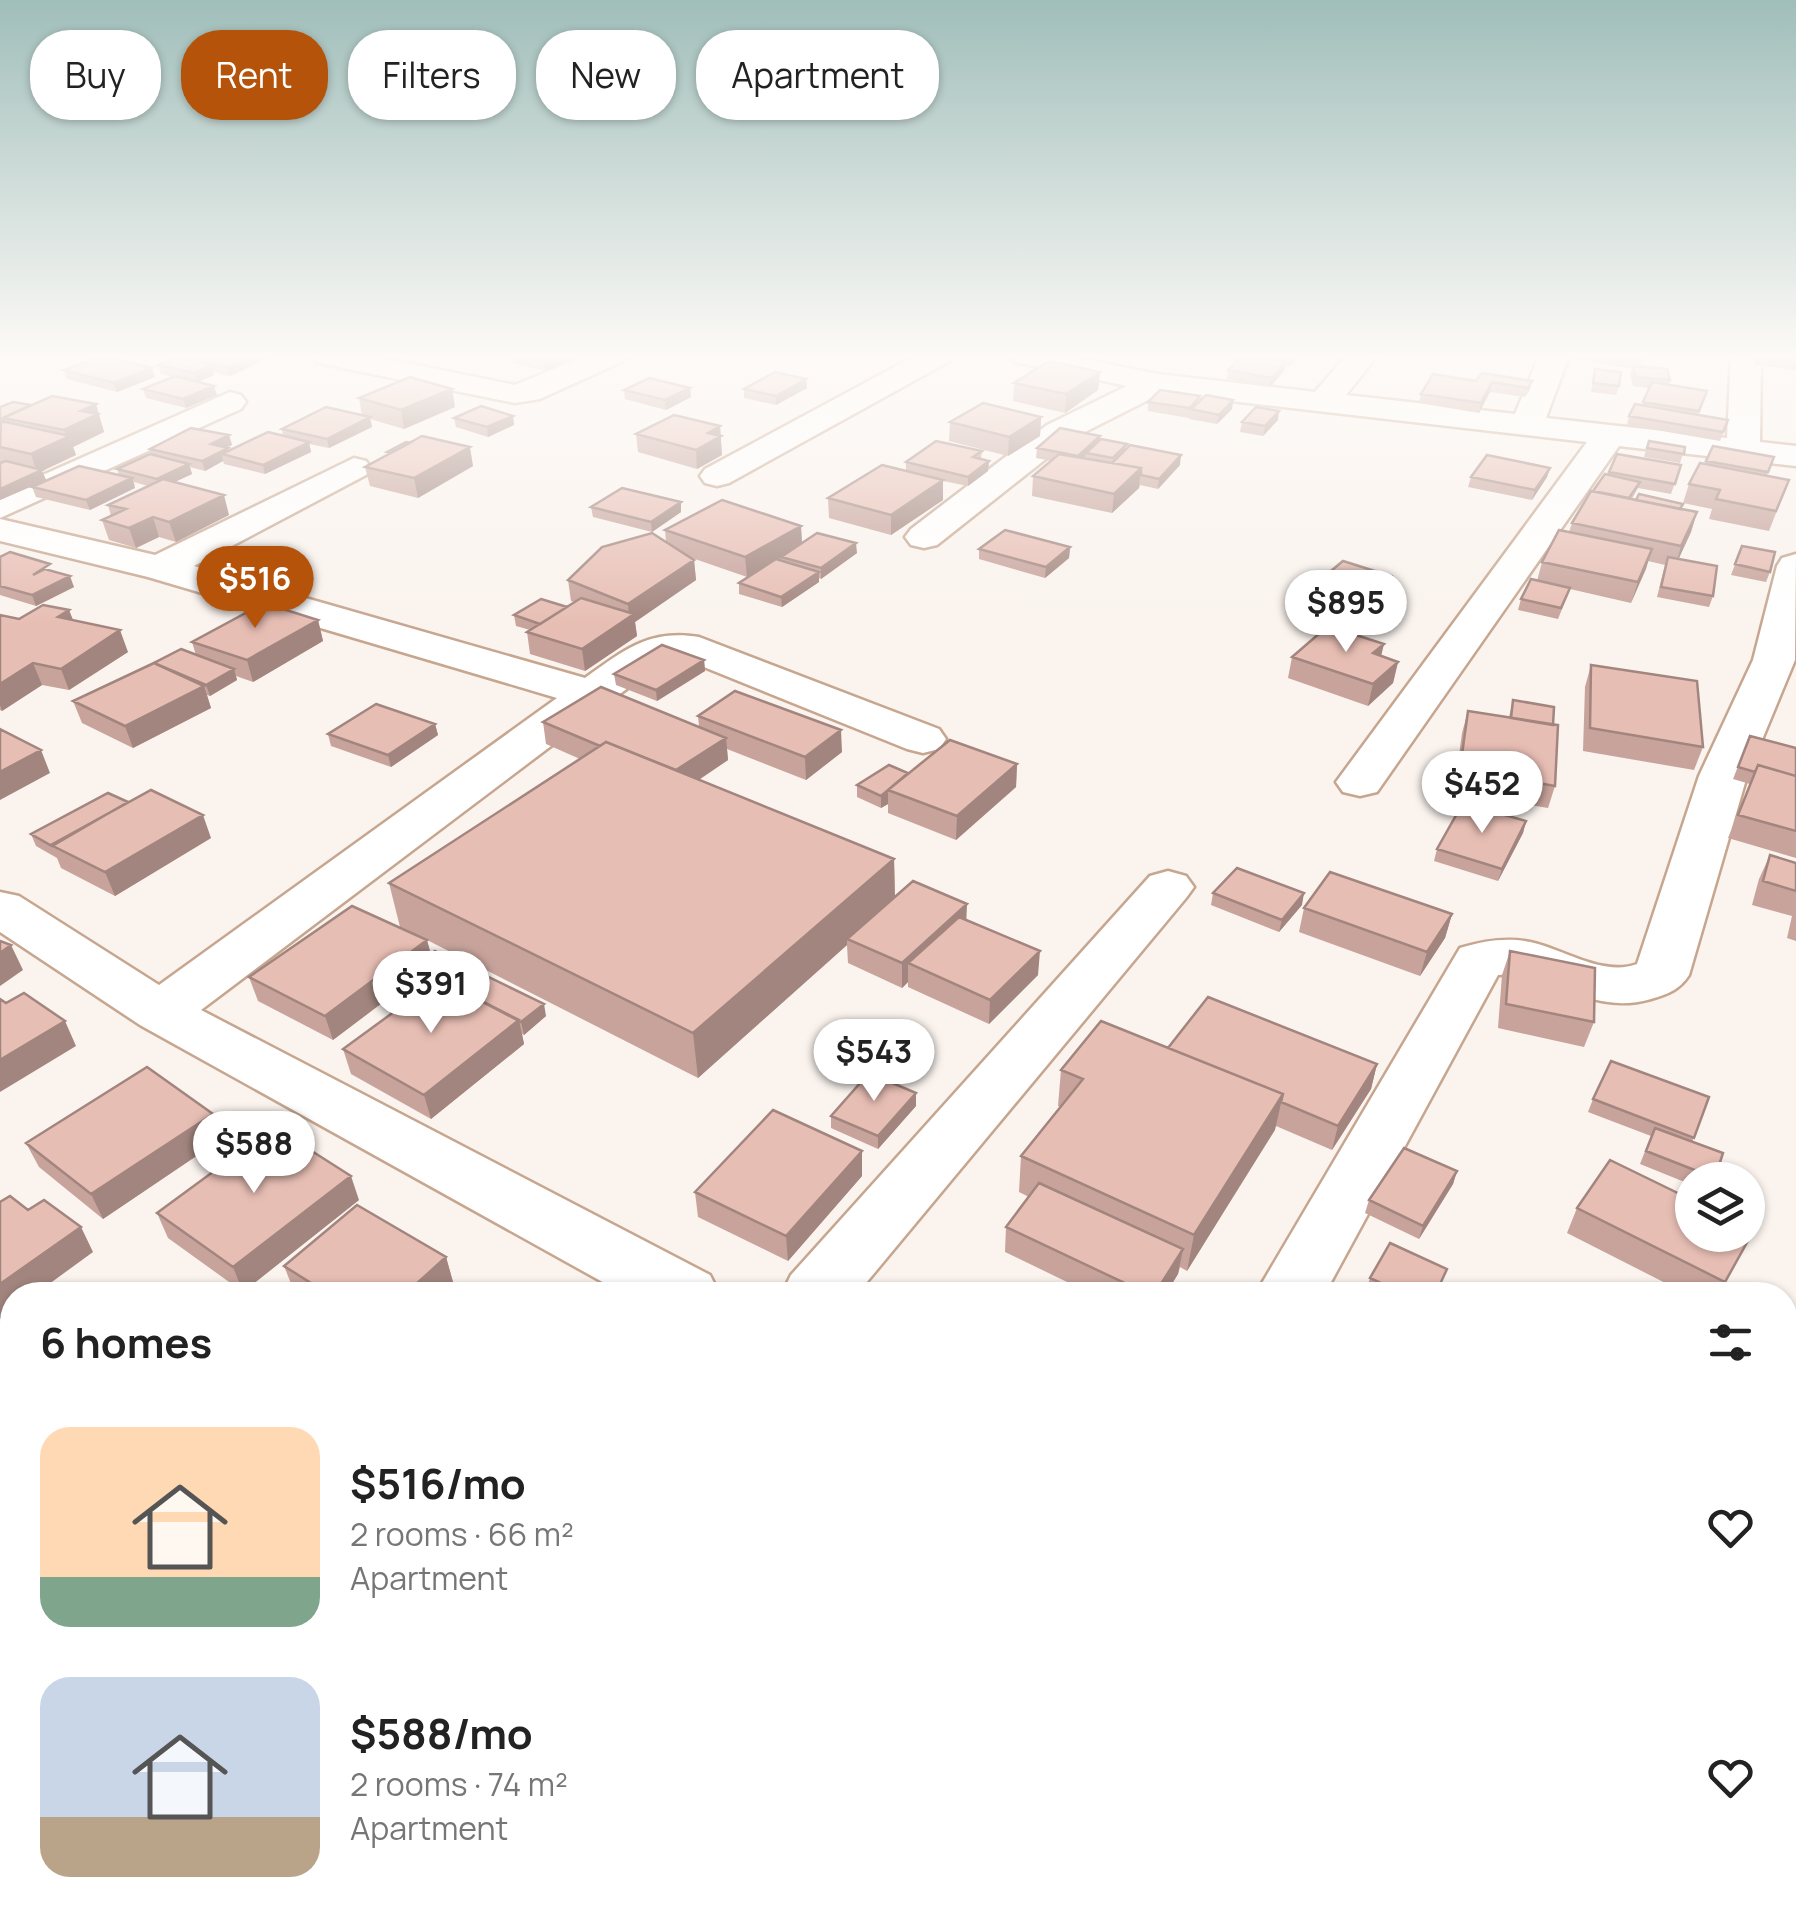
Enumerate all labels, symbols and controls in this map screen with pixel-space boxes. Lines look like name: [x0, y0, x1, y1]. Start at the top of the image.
chip: Buy: [30, 30, 161, 120]
chip: Rent: [181, 30, 328, 120]
chip: Filters: [348, 30, 516, 120]
chip: New: [536, 30, 676, 120]
chip: Apartment: [696, 30, 939, 120]
pin: $516: [196, 546, 314, 631]
text: $516: [219, 556, 291, 600]
pin: $895: [1287, 570, 1405, 655]
text: $895: [1307, 580, 1385, 624]
pin: $452: [1423, 751, 1541, 836]
text: $452: [1444, 761, 1520, 805]
pin: $391: [372, 951, 490, 1036]
text: $391: [395, 961, 467, 1005]
pin: $543: [815, 1019, 933, 1104]
text: $543: [836, 1029, 912, 1073]
pin: $588: [195, 1111, 313, 1196]
text: $588: [215, 1121, 293, 1165]
map controls: [1675, 1162, 1765, 1252]
button: layers: [1675, 1162, 1765, 1252]
text: 6 homes: [40, 1313, 212, 1371]
icon: filters: [1703, 1315, 1758, 1370]
text: $516/mo: [350, 1454, 526, 1512]
icon: home: [120, 1467, 240, 1587]
icon: heart: [1703, 1500, 1758, 1555]
text: 2 rooms · 66 m²: [350, 1512, 574, 1556]
text: Apartment: [350, 1556, 508, 1600]
text: $588/mo: [350, 1704, 533, 1762]
icon: home: [120, 1717, 240, 1837]
icon: heart: [1703, 1750, 1758, 1805]
text: 2 rooms · 74 m²: [350, 1762, 568, 1806]
text: Apartment: [350, 1806, 508, 1850]

